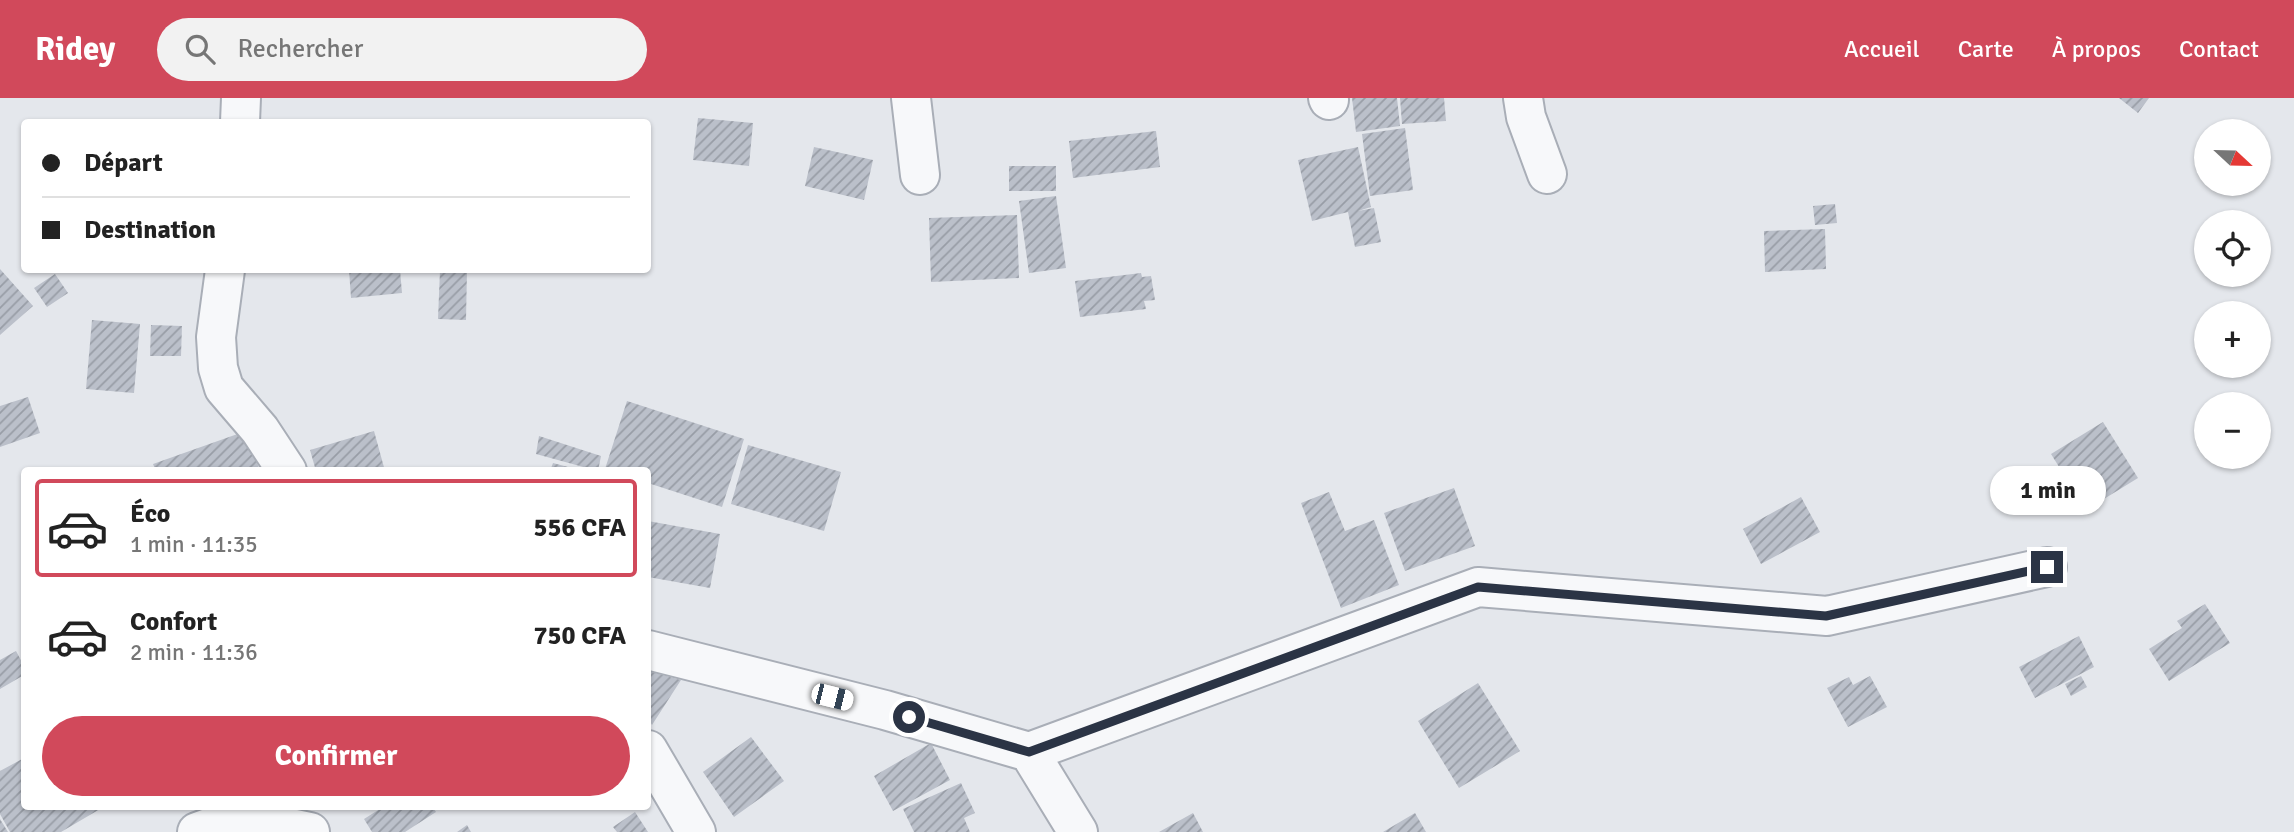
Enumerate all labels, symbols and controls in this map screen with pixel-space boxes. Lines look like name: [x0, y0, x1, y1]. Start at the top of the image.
search box: [157, 18, 647, 81]
text: Ridey: [35, 29, 115, 70]
icon: search: [181, 30, 219, 68]
text: Rechercher: [237, 33, 363, 65]
text: Accueil: [1844, 34, 1920, 64]
text: Carte: [1958, 34, 2014, 64]
text: À propos: [2052, 34, 2141, 64]
text: Contact: [2179, 34, 2259, 64]
north arrow: [2194, 119, 2272, 196]
map controls: [2194, 119, 2271, 469]
text: Départ: [84, 147, 163, 179]
button: locate: [2194, 210, 2271, 287]
text: Destination: [84, 214, 216, 246]
button: +: [2194, 301, 2271, 378]
button: −: [2194, 392, 2271, 469]
callout: 1 min: [1989, 466, 2105, 514]
text: 1 min: [2020, 476, 2076, 505]
icon: car: [46, 497, 109, 560]
text: Éco: [130, 498, 170, 530]
text: 556 CFA: [534, 512, 626, 544]
text: 1 min · 11:35: [130, 530, 258, 559]
route end: [2031, 551, 2063, 583]
icon: car: [46, 605, 109, 668]
text: Confort: [130, 606, 217, 638]
text: 750 CFA: [534, 620, 626, 652]
text: 2 min · 11:36: [130, 638, 258, 667]
car: [810, 682, 855, 712]
route start: [893, 701, 925, 733]
button: Confirmer: [42, 716, 630, 796]

